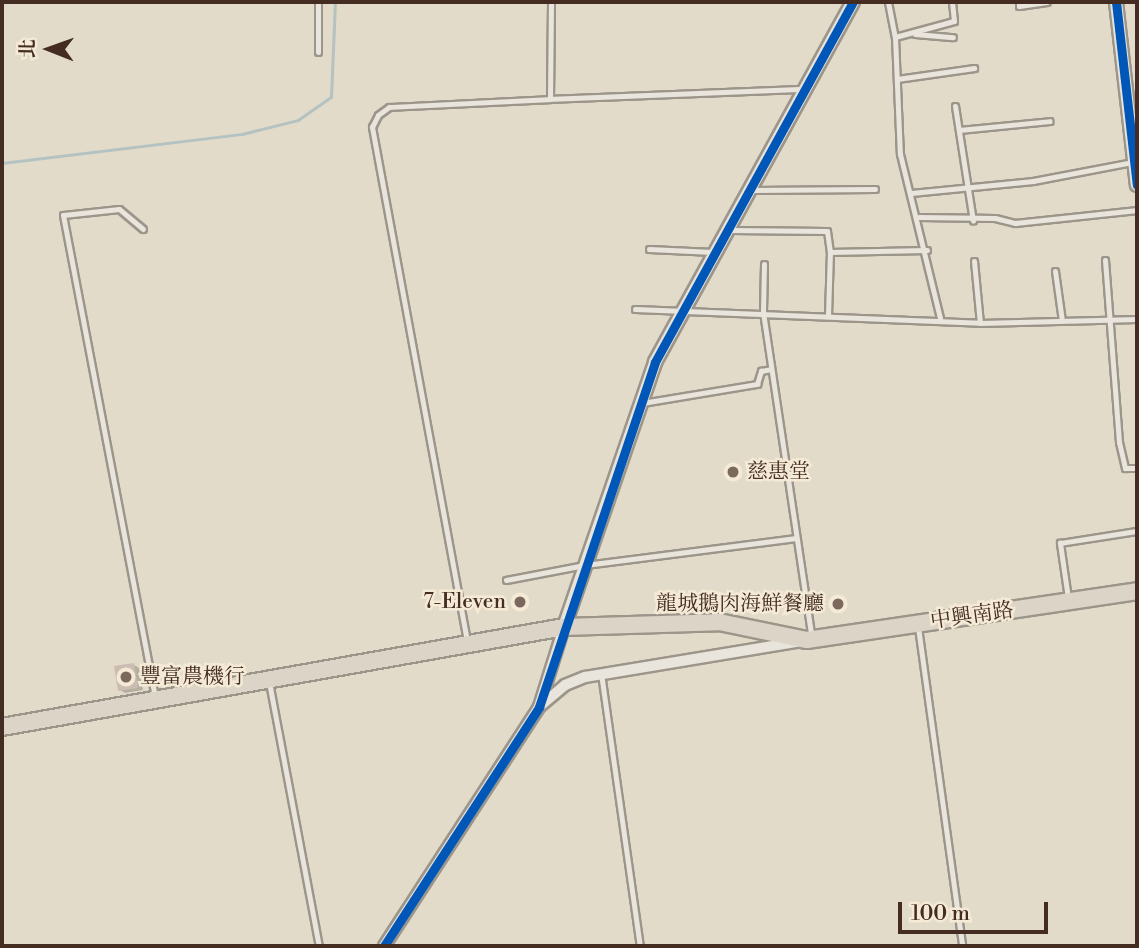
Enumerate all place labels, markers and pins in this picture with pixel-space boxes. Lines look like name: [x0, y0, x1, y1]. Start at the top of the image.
place label: 慈惠堂: [747, 459, 810, 485]
marker: 慈惠堂: [725, 464, 741, 480]
place label: 7-Eleven: [423, 589, 506, 615]
place label: 龍城鵝肉海鮮餐廳: [656, 591, 824, 617]
marker: 7-Eleven: [512, 594, 528, 610]
marker: 龍城鵝肉海鮮餐廳: [830, 596, 846, 612]
place label: 豐富農機行: [140, 664, 245, 690]
marker: 豐富農機行: [118, 669, 134, 685]

